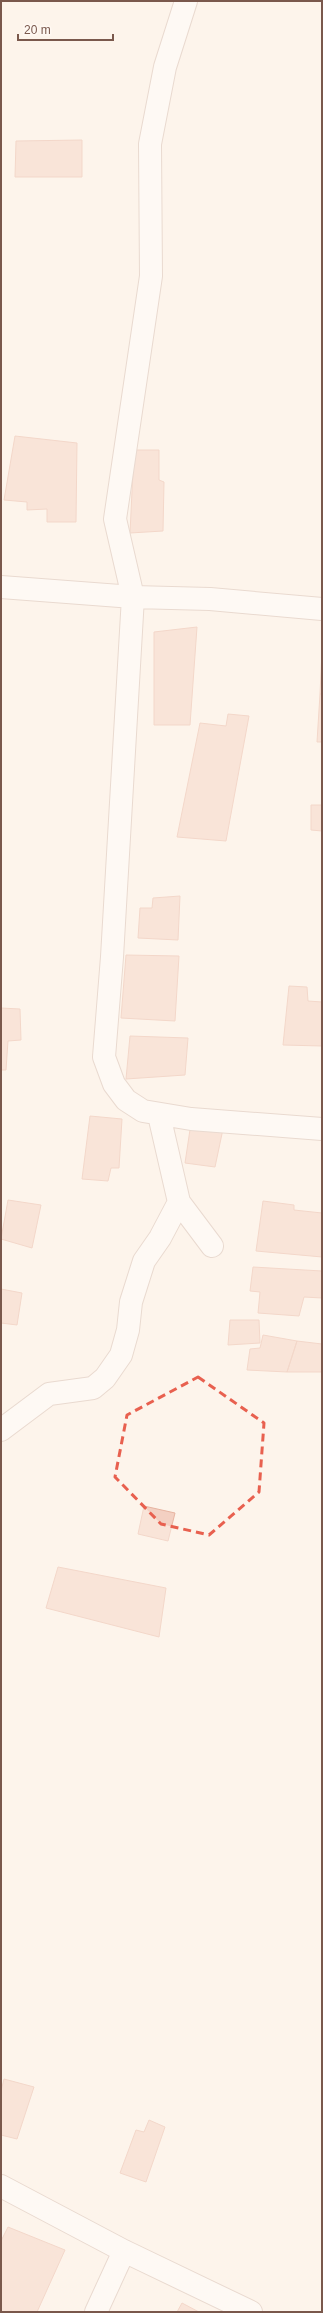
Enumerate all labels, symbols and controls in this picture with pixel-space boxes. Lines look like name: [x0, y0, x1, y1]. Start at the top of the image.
scale bar: [18, 16, 113, 42]
text: 20 m: [24, 23, 51, 37]

